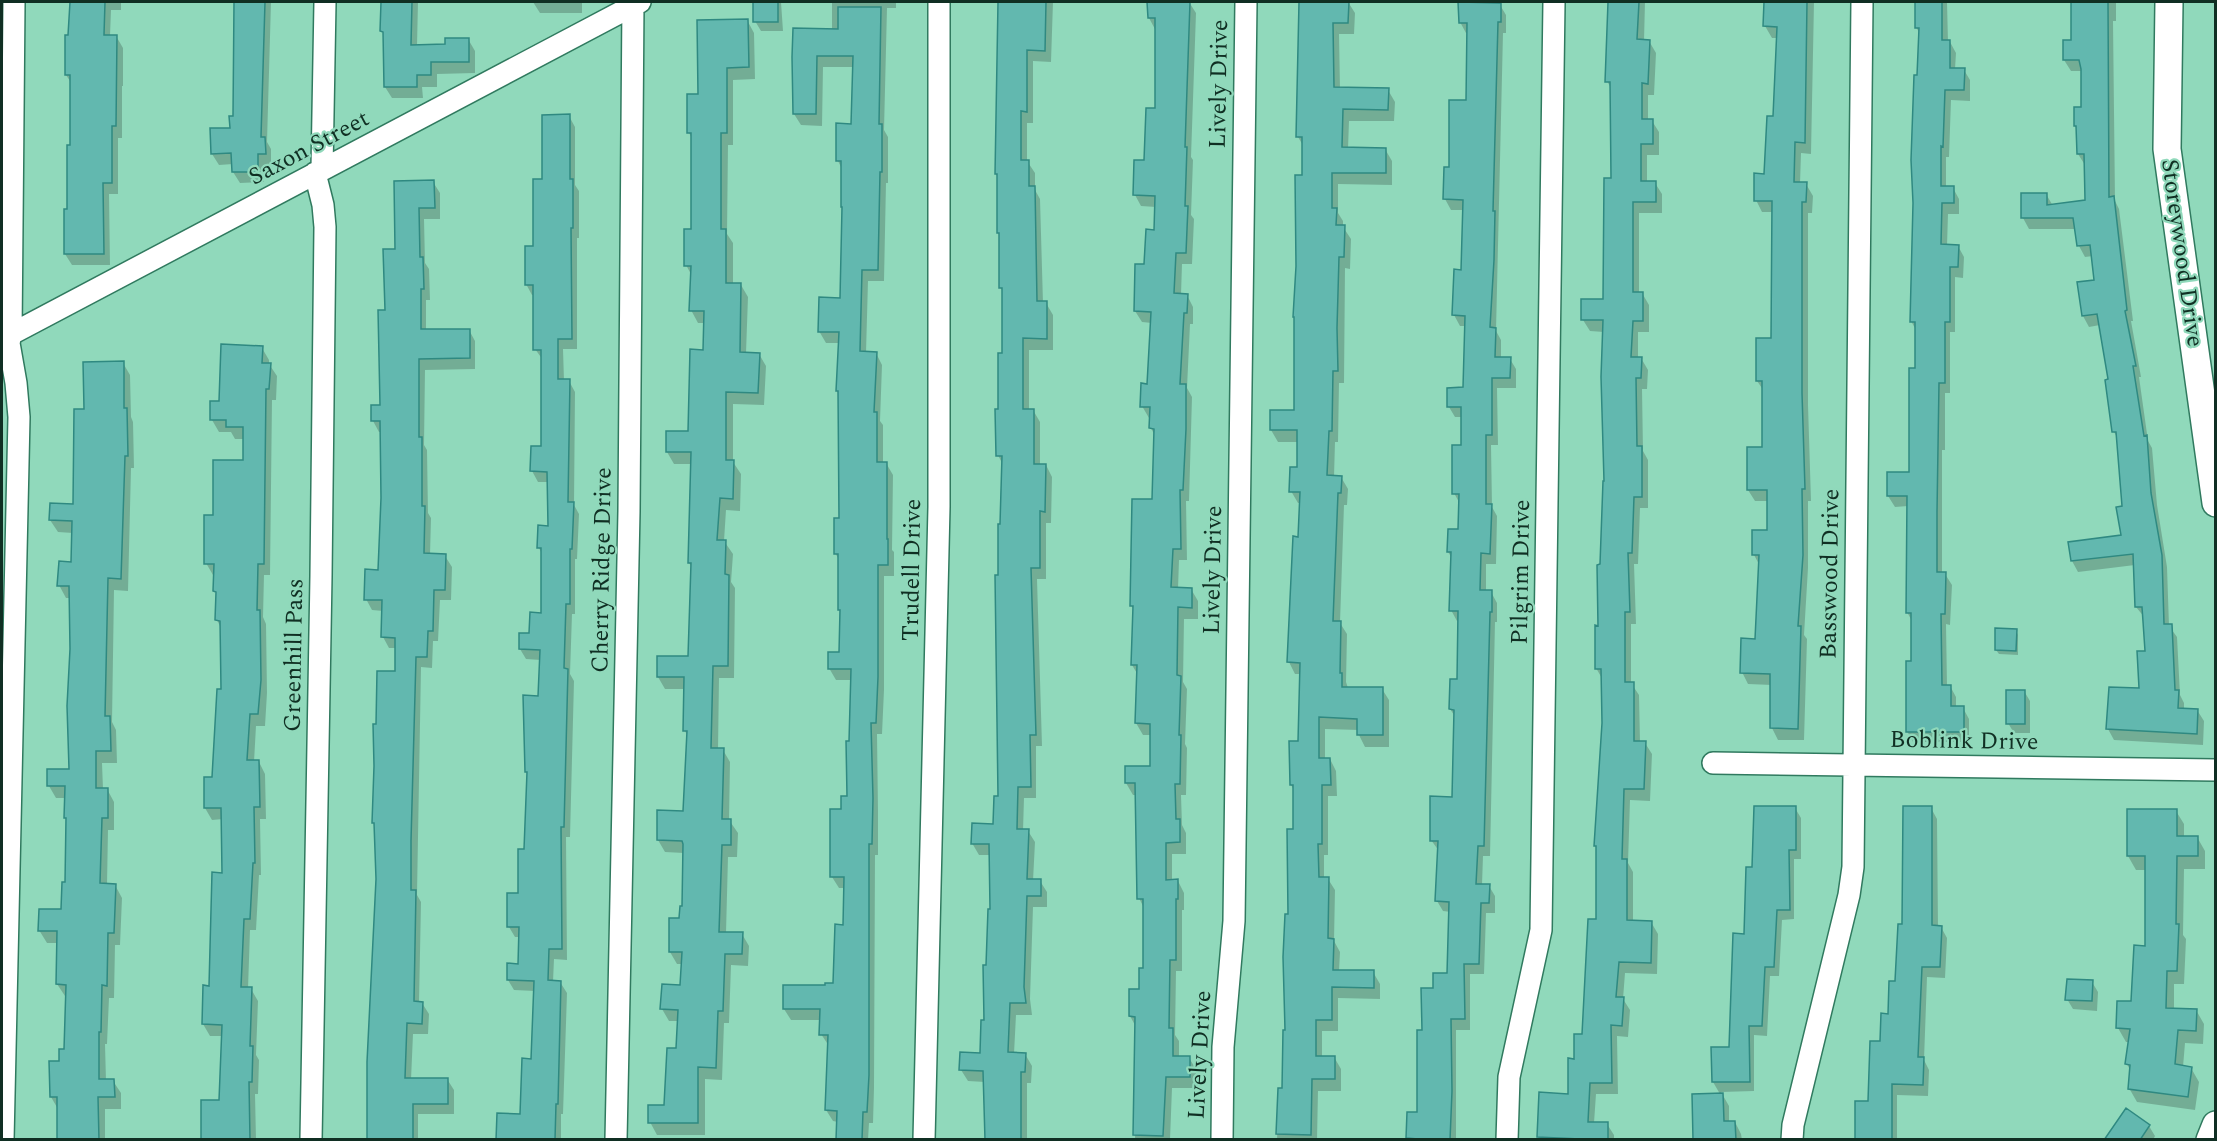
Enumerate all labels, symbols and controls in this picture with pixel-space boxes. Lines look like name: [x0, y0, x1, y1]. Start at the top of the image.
street label: Lively Drive: [1200, 19, 1238, 149]
street label: Saxon Street: [242, 101, 376, 195]
street label: Storeywood Drive: [2151, 157, 2213, 349]
street label: Cherry Ridge Drive: [582, 467, 622, 673]
street label: Basswood Drive: [1811, 488, 1849, 660]
street label: Trudell Drive: [893, 499, 931, 641]
street label: Pilgrim Drive: [1502, 499, 1540, 645]
street label: Lively Drive: [1194, 505, 1232, 635]
street label: Greenhill Pass: [275, 578, 313, 732]
street label: Boblink Drive: [1889, 722, 2039, 760]
street label: Lively Drive: [1179, 990, 1221, 1120]

